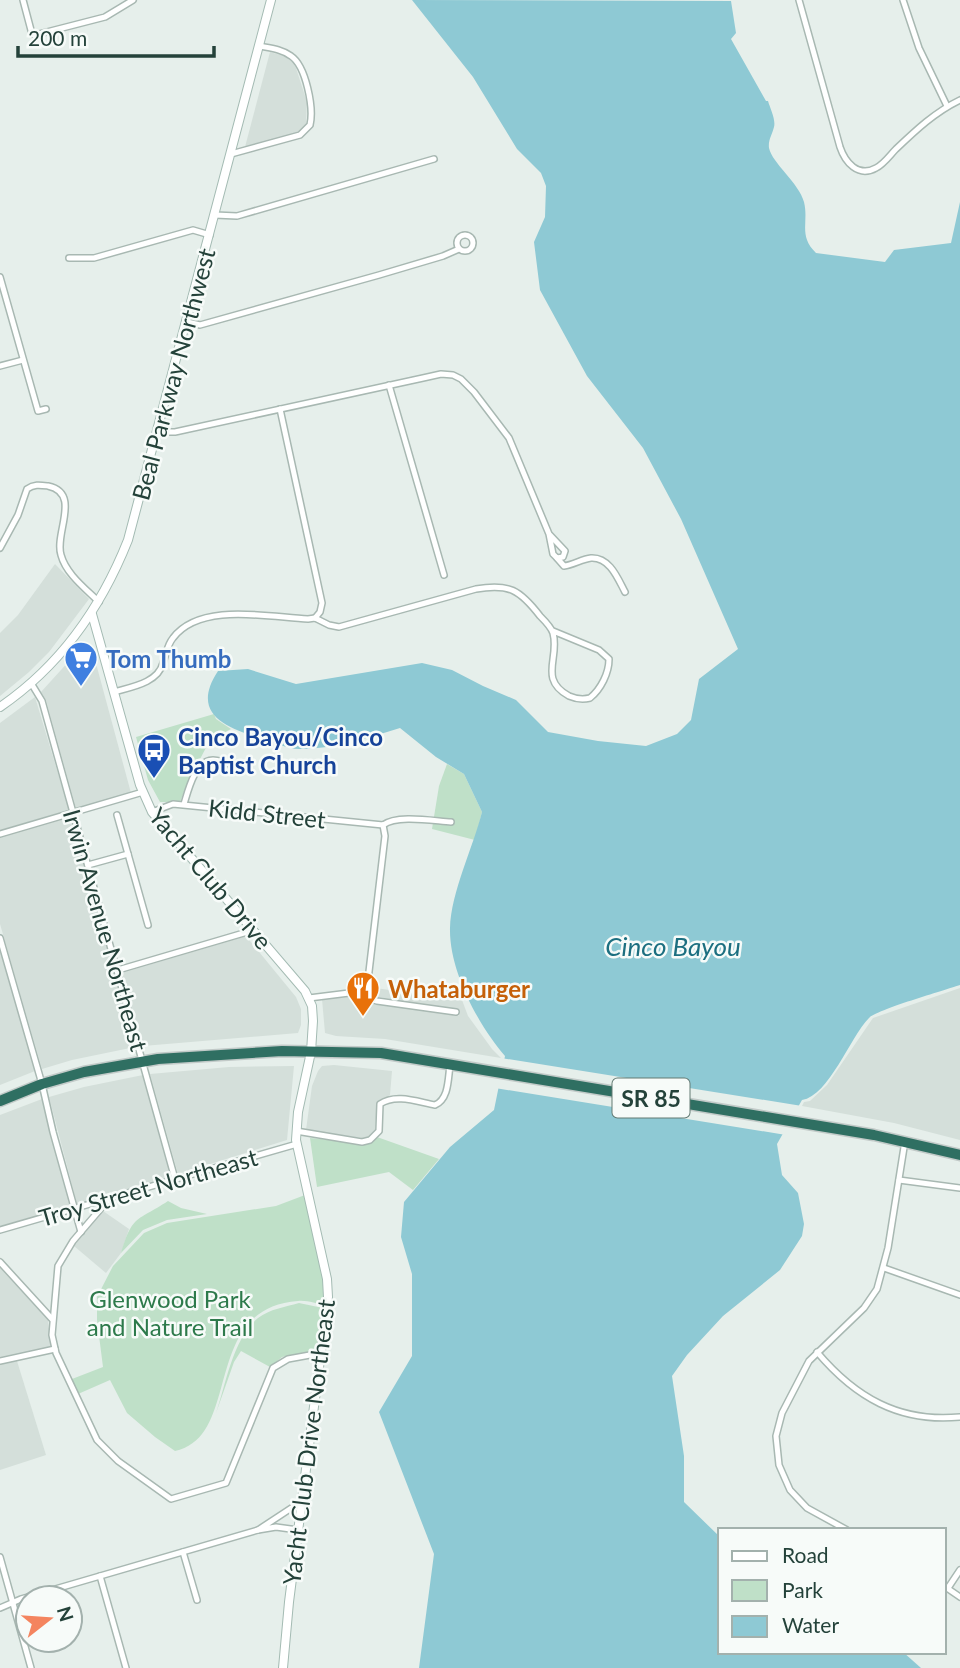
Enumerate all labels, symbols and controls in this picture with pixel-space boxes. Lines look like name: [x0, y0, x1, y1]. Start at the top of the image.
scale bar: [18, 14, 214, 58]
text: 200 m: [28, 25, 87, 50]
street label: Beal Parkway Northwest: [125, 245, 221, 503]
supermarket icon: Tom Thumb: [62, 639, 100, 688]
place label: Tom Thumb: [106, 644, 231, 673]
place label: Cinco Bayou/Cinco Baptist Church: [178, 722, 383, 779]
bus stop icon: Cinco Bayou/Cinco Baptist Church: [135, 731, 173, 780]
street label: Kidd Street: [207, 792, 328, 834]
street label: Yacht Club Drive: [143, 801, 279, 955]
street label: Irwin Avenue Northeast: [58, 806, 155, 1055]
water label: Cinco Bayou: [605, 930, 741, 962]
restaurant icon: Whataburger: [344, 969, 382, 1018]
place label: Whataburger: [388, 974, 530, 1003]
road number: SR 85: [612, 1078, 690, 1118]
street label: Troy Street Northeast: [35, 1142, 261, 1232]
park label: Glenwood Park and Nature Trail: [87, 1284, 253, 1341]
street label: Yacht Club Drive Northeast: [276, 1297, 340, 1586]
legend: [718, 1528, 946, 1654]
text: Road: [782, 1542, 829, 1567]
text: Park: [782, 1577, 823, 1602]
north arrow: [14, 1584, 84, 1654]
text: N: [53, 1604, 79, 1624]
text: Water: [782, 1612, 839, 1637]

